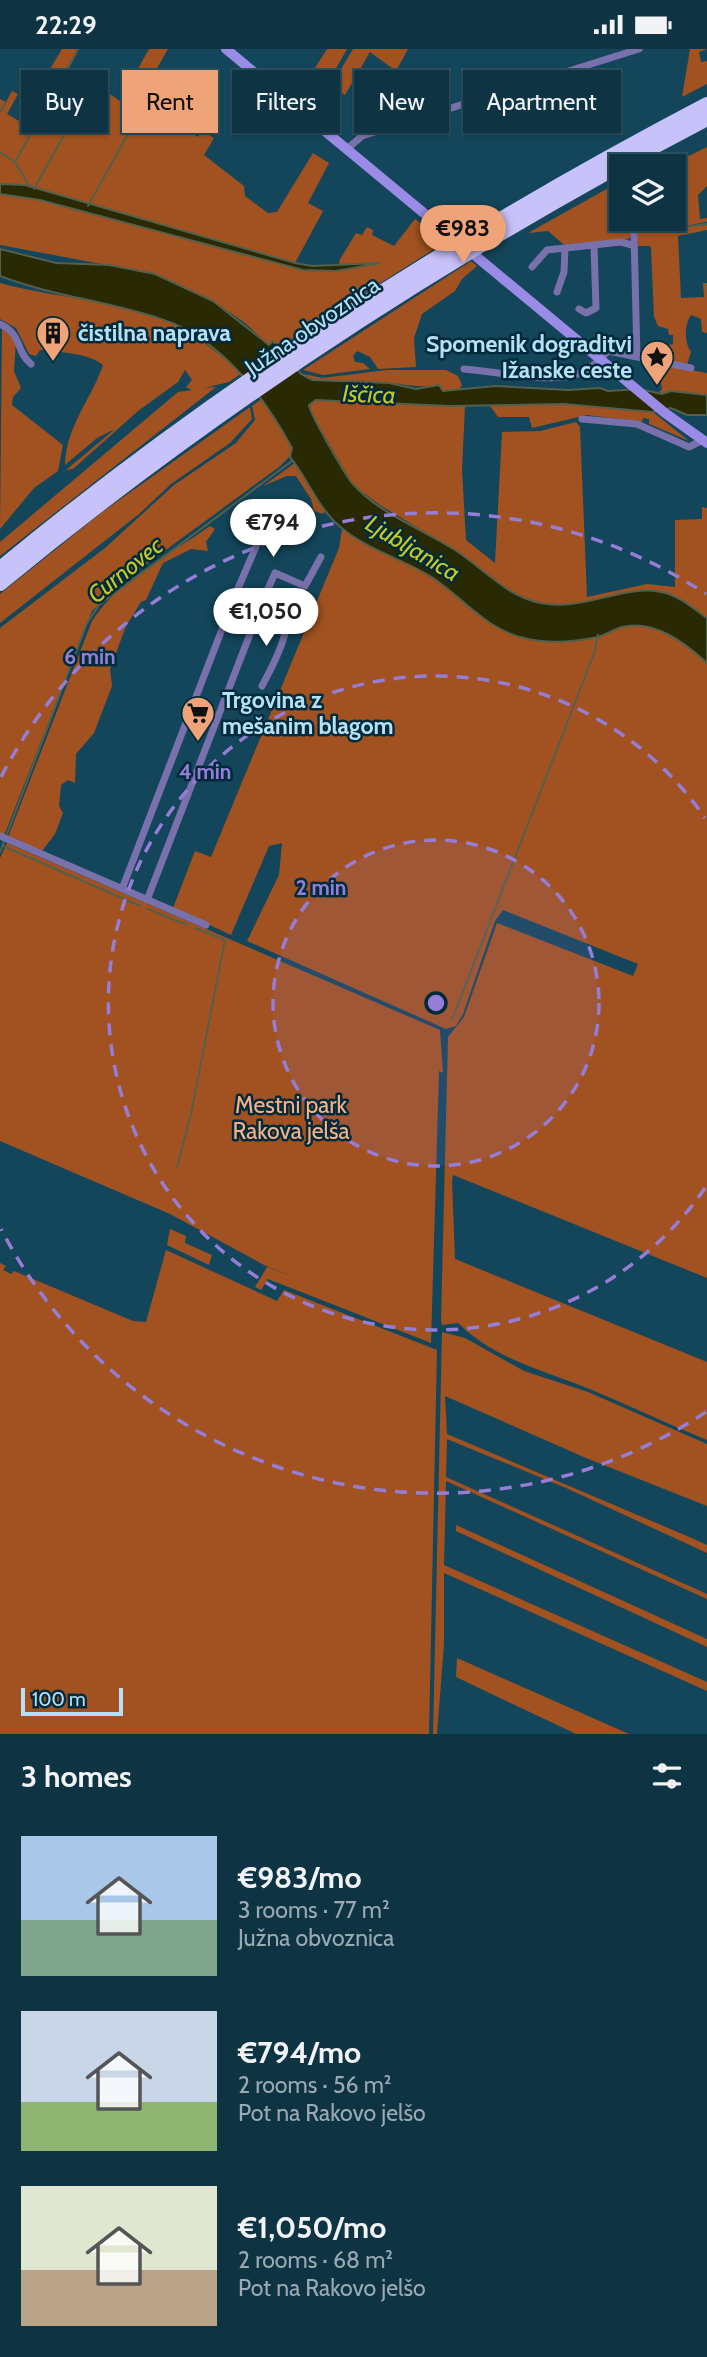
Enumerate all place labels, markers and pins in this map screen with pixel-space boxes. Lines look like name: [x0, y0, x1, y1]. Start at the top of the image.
pin: €983: [422, 205, 504, 265]
building icon: čistilna naprava: [34, 314, 72, 363]
place label: čistilna naprava: [78, 319, 232, 347]
place label: Spomenik dograditvi Ižanske ceste: [426, 330, 632, 384]
place icon: Spomenik dograditvi Ižanske ceste: [638, 338, 676, 387]
pin: €794: [232, 499, 314, 559]
pin: €1,050: [209, 589, 323, 648]
place label: Trgovina z mešanim blagom: [222, 686, 394, 740]
supermarket icon: Trgovina z mešanim blagom: [179, 694, 217, 743]
centre of rings: [424, 991, 448, 1015]

